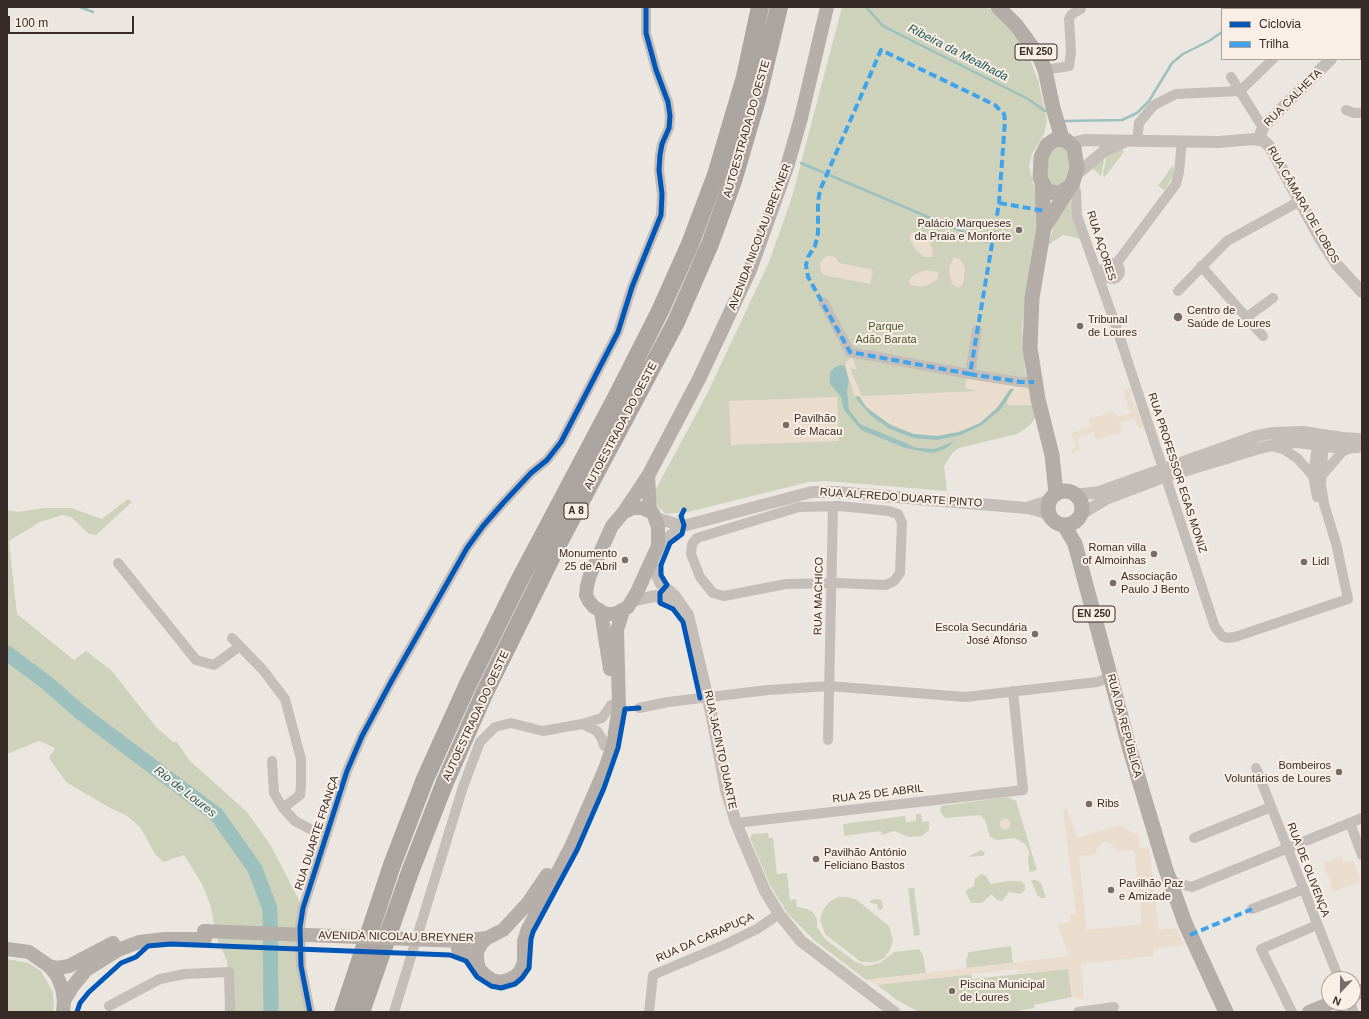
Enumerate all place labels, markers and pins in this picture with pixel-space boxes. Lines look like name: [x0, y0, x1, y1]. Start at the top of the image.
place label: Palácio Marqueses da Praia e Monforte: [914, 217, 1011, 243]
marker: Palácio Marqueses da Praia e Monforte: [1014, 225, 1024, 235]
place label: Centro de Saúde de Loures: [1187, 304, 1271, 330]
marker: Centro de Saúde de Loures: [1172, 311, 1184, 323]
place label: Tribunal de Loures: [1088, 313, 1137, 339]
marker: Tribunal de Loures: [1075, 321, 1085, 331]
place label: Pavilhão de Macau: [794, 412, 842, 438]
marker: Pavilhão de Macau: [781, 420, 791, 430]
place label: Roman villa of Almoinhas: [1082, 541, 1146, 567]
place label: Monumento 25 de Abril: [559, 547, 617, 573]
marker: Roman villa of Almoinhas: [1149, 549, 1159, 559]
marker: Monumento 25 de Abril: [620, 555, 630, 565]
place label: Lidl: [1312, 555, 1329, 569]
marker: Lidl: [1299, 557, 1309, 567]
place label: Associação Paulo J Bento: [1121, 570, 1189, 596]
marker: Associação Paulo J Bento: [1108, 578, 1118, 588]
place label: Escola Secundária José Afonso: [935, 621, 1027, 647]
marker: Escola Secundária José Afonso: [1030, 629, 1040, 639]
place label: Bombeiros Voluntários de Loures: [1225, 759, 1331, 785]
marker: Bombeiros Voluntários de Loures: [1334, 767, 1344, 777]
place label: Ribs: [1097, 797, 1119, 811]
marker: Ribs: [1084, 799, 1094, 809]
place label: Pavilhão António Feliciano Bastos: [824, 846, 907, 872]
marker: Pavilhão António Feliciano Bastos: [811, 854, 821, 864]
place label: Pavilhão Paz e Amizade: [1119, 877, 1183, 903]
marker: Pavilhão Paz e Amizade: [1106, 885, 1116, 895]
place label: Piscina Municipal de Loures: [960, 978, 1045, 1004]
marker: Piscina Municipal de Loures: [947, 986, 957, 996]

